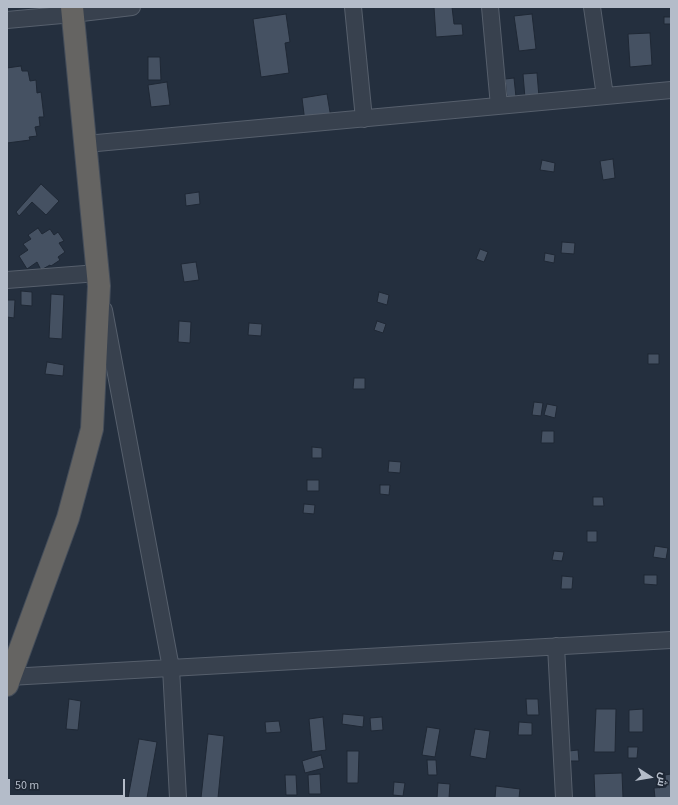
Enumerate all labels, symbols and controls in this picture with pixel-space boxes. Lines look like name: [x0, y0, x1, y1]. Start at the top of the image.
north arrow: [630, 757, 670, 797]
scale bar: [10, 771, 127, 797]
text: ش: [653, 771, 671, 788]
text: 50 m: [15, 777, 39, 794]

